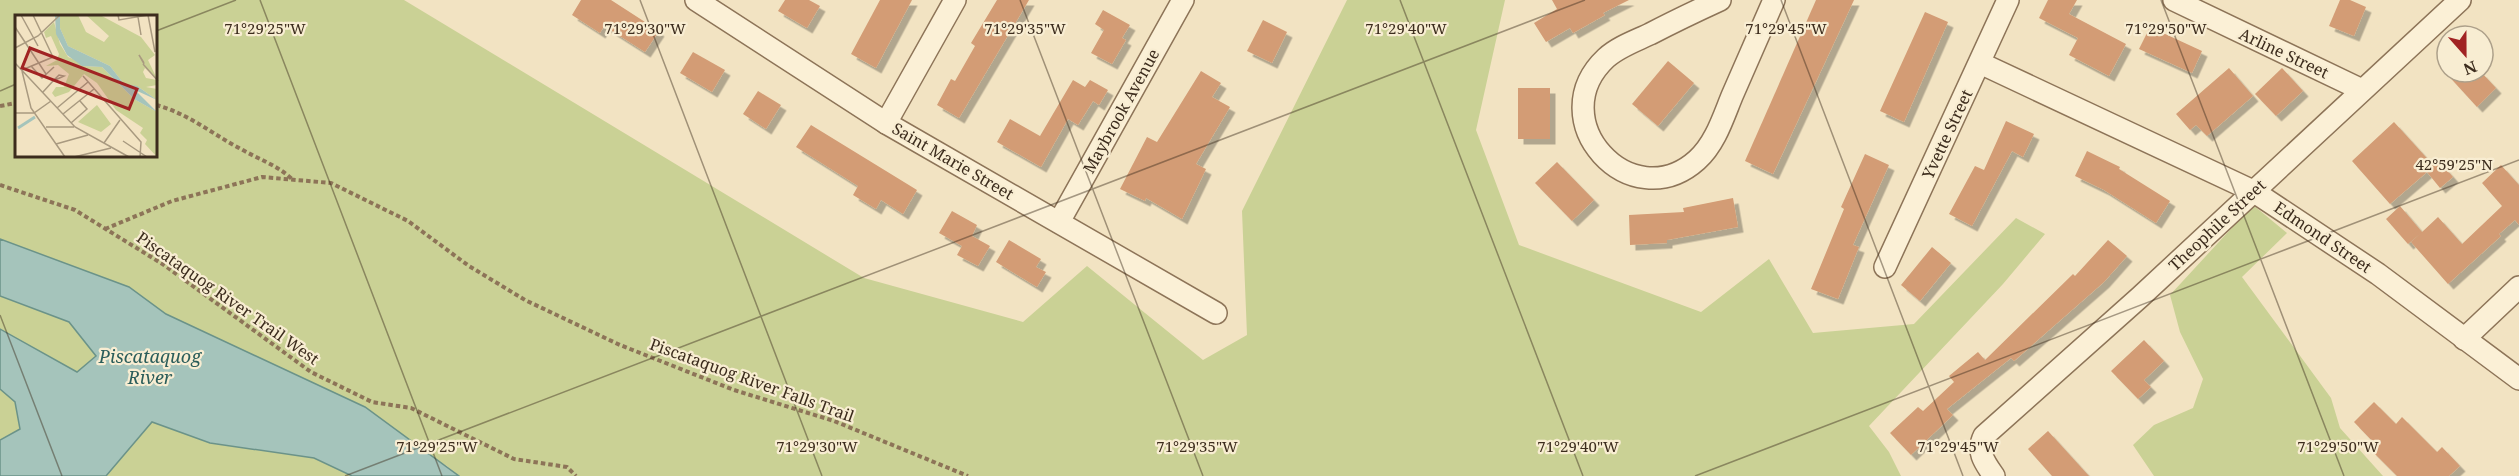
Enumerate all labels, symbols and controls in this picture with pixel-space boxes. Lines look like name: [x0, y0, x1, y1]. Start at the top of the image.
inset map: [15, 15, 158, 158]
text: 71°29'25"W: [224, 18, 306, 38]
text: 71°29'30"W: [604, 18, 686, 38]
text: 71°29'35"W: [984, 18, 1066, 38]
text: 71°29'40"W: [1365, 18, 1447, 38]
text: 71°29'45"W: [1745, 18, 1827, 38]
text: 71°29'50"W: [2125, 18, 2207, 38]
street label: Arline Street: [2236, 23, 2333, 84]
north arrow: [2435, 24, 2495, 84]
street label: Maybrook Avenue: [1078, 45, 1164, 177]
text: N: [2460, 55, 2480, 81]
street label: Yvette Street: [1916, 85, 1978, 183]
street label: Saint Marie Street: [888, 117, 1018, 205]
text: 42°59'25"N: [2415, 154, 2493, 174]
street label: Theophile Street: [2164, 174, 2271, 276]
street label: Edmond Street: [2270, 196, 2376, 278]
street label: Piscataquog River Trail West: [133, 228, 323, 368]
street label: Piscataquog River Falls Trail: [647, 333, 857, 427]
water label: Piscataquog River: [99, 346, 201, 388]
text: 71°29'25"W: [396, 436, 478, 456]
text: 71°29'30"W: [776, 436, 858, 456]
text: 71°29'35"W: [1156, 436, 1238, 456]
text: 71°29'40"W: [1537, 436, 1619, 456]
text: 71°29'45"W: [1917, 436, 1999, 456]
text: 71°29'50"W: [2297, 436, 2379, 456]

